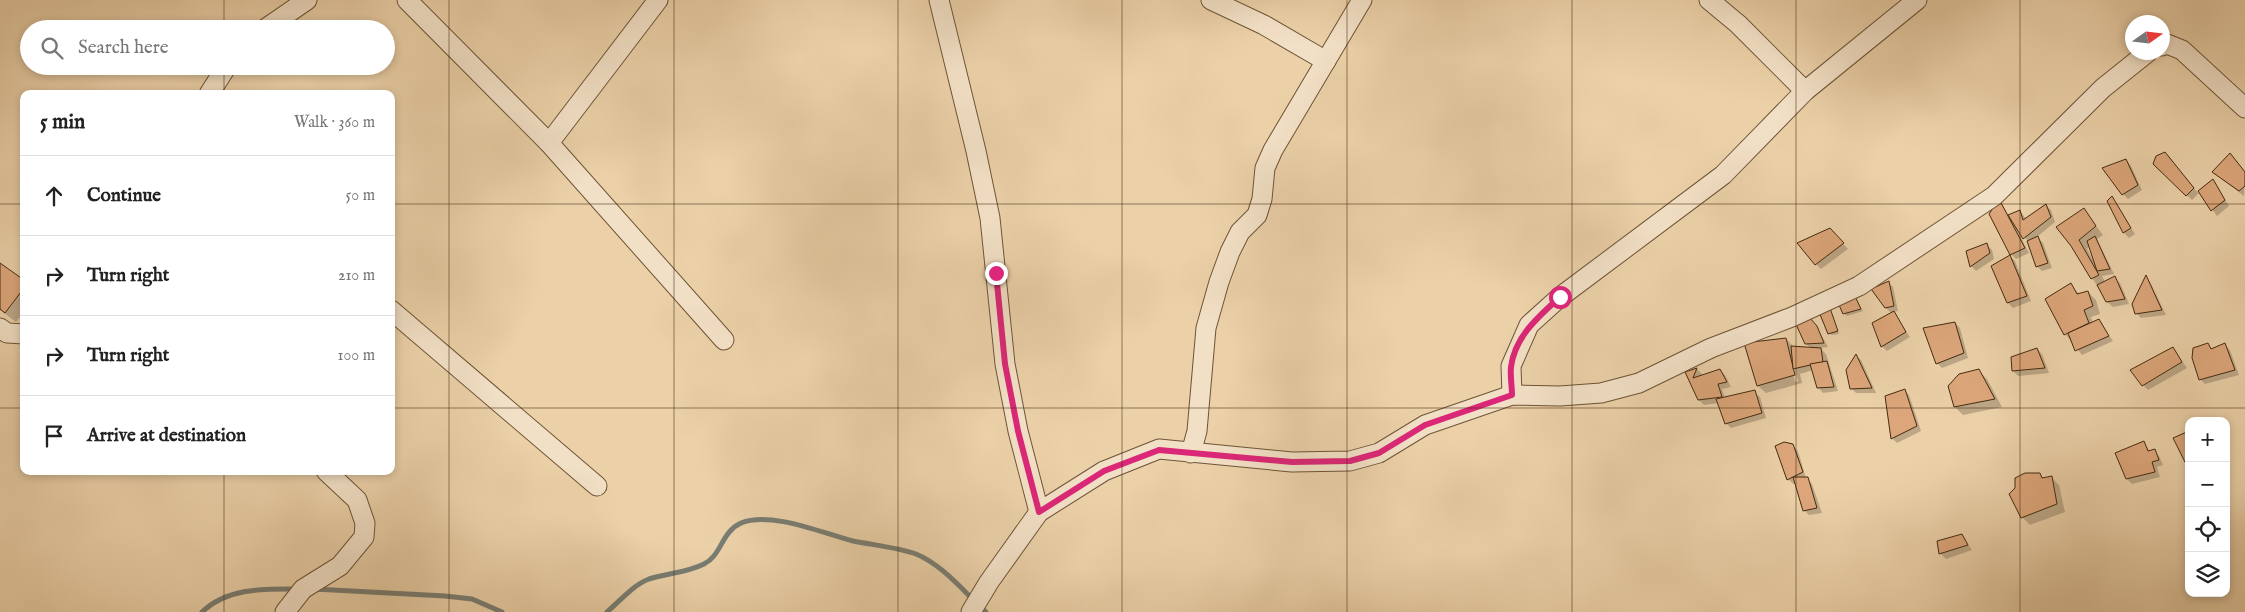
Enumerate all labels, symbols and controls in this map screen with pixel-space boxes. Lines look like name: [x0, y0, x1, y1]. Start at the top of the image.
north arrow: [2125, 15, 2170, 60]
search box: [20, 20, 395, 75]
icon: search: [38, 34, 66, 62]
text: Search here: [78, 36, 169, 60]
text: 5 min: [40, 109, 85, 136]
text: Walk · 360 m: [294, 113, 375, 133]
icon: ahead: [40, 182, 68, 210]
text: Continue: [87, 184, 161, 208]
text: 50 m: [346, 186, 375, 206]
icon: right: [40, 262, 68, 290]
route end: [985, 262, 1008, 285]
text: Turn right: [87, 264, 169, 288]
text: 210 m: [338, 266, 375, 286]
route start: [1549, 286, 1572, 309]
icon: right: [40, 342, 68, 370]
text: Turn right: [87, 344, 169, 368]
text: 100 m: [338, 346, 375, 366]
map controls: [2185, 417, 2230, 597]
button: +: [2185, 417, 2230, 462]
icon: arrive: [40, 422, 68, 450]
text: Arrive at destination: [87, 424, 246, 448]
button: −: [2185, 462, 2230, 507]
button: locate: [2185, 507, 2230, 552]
button: layers: [2185, 552, 2230, 597]

